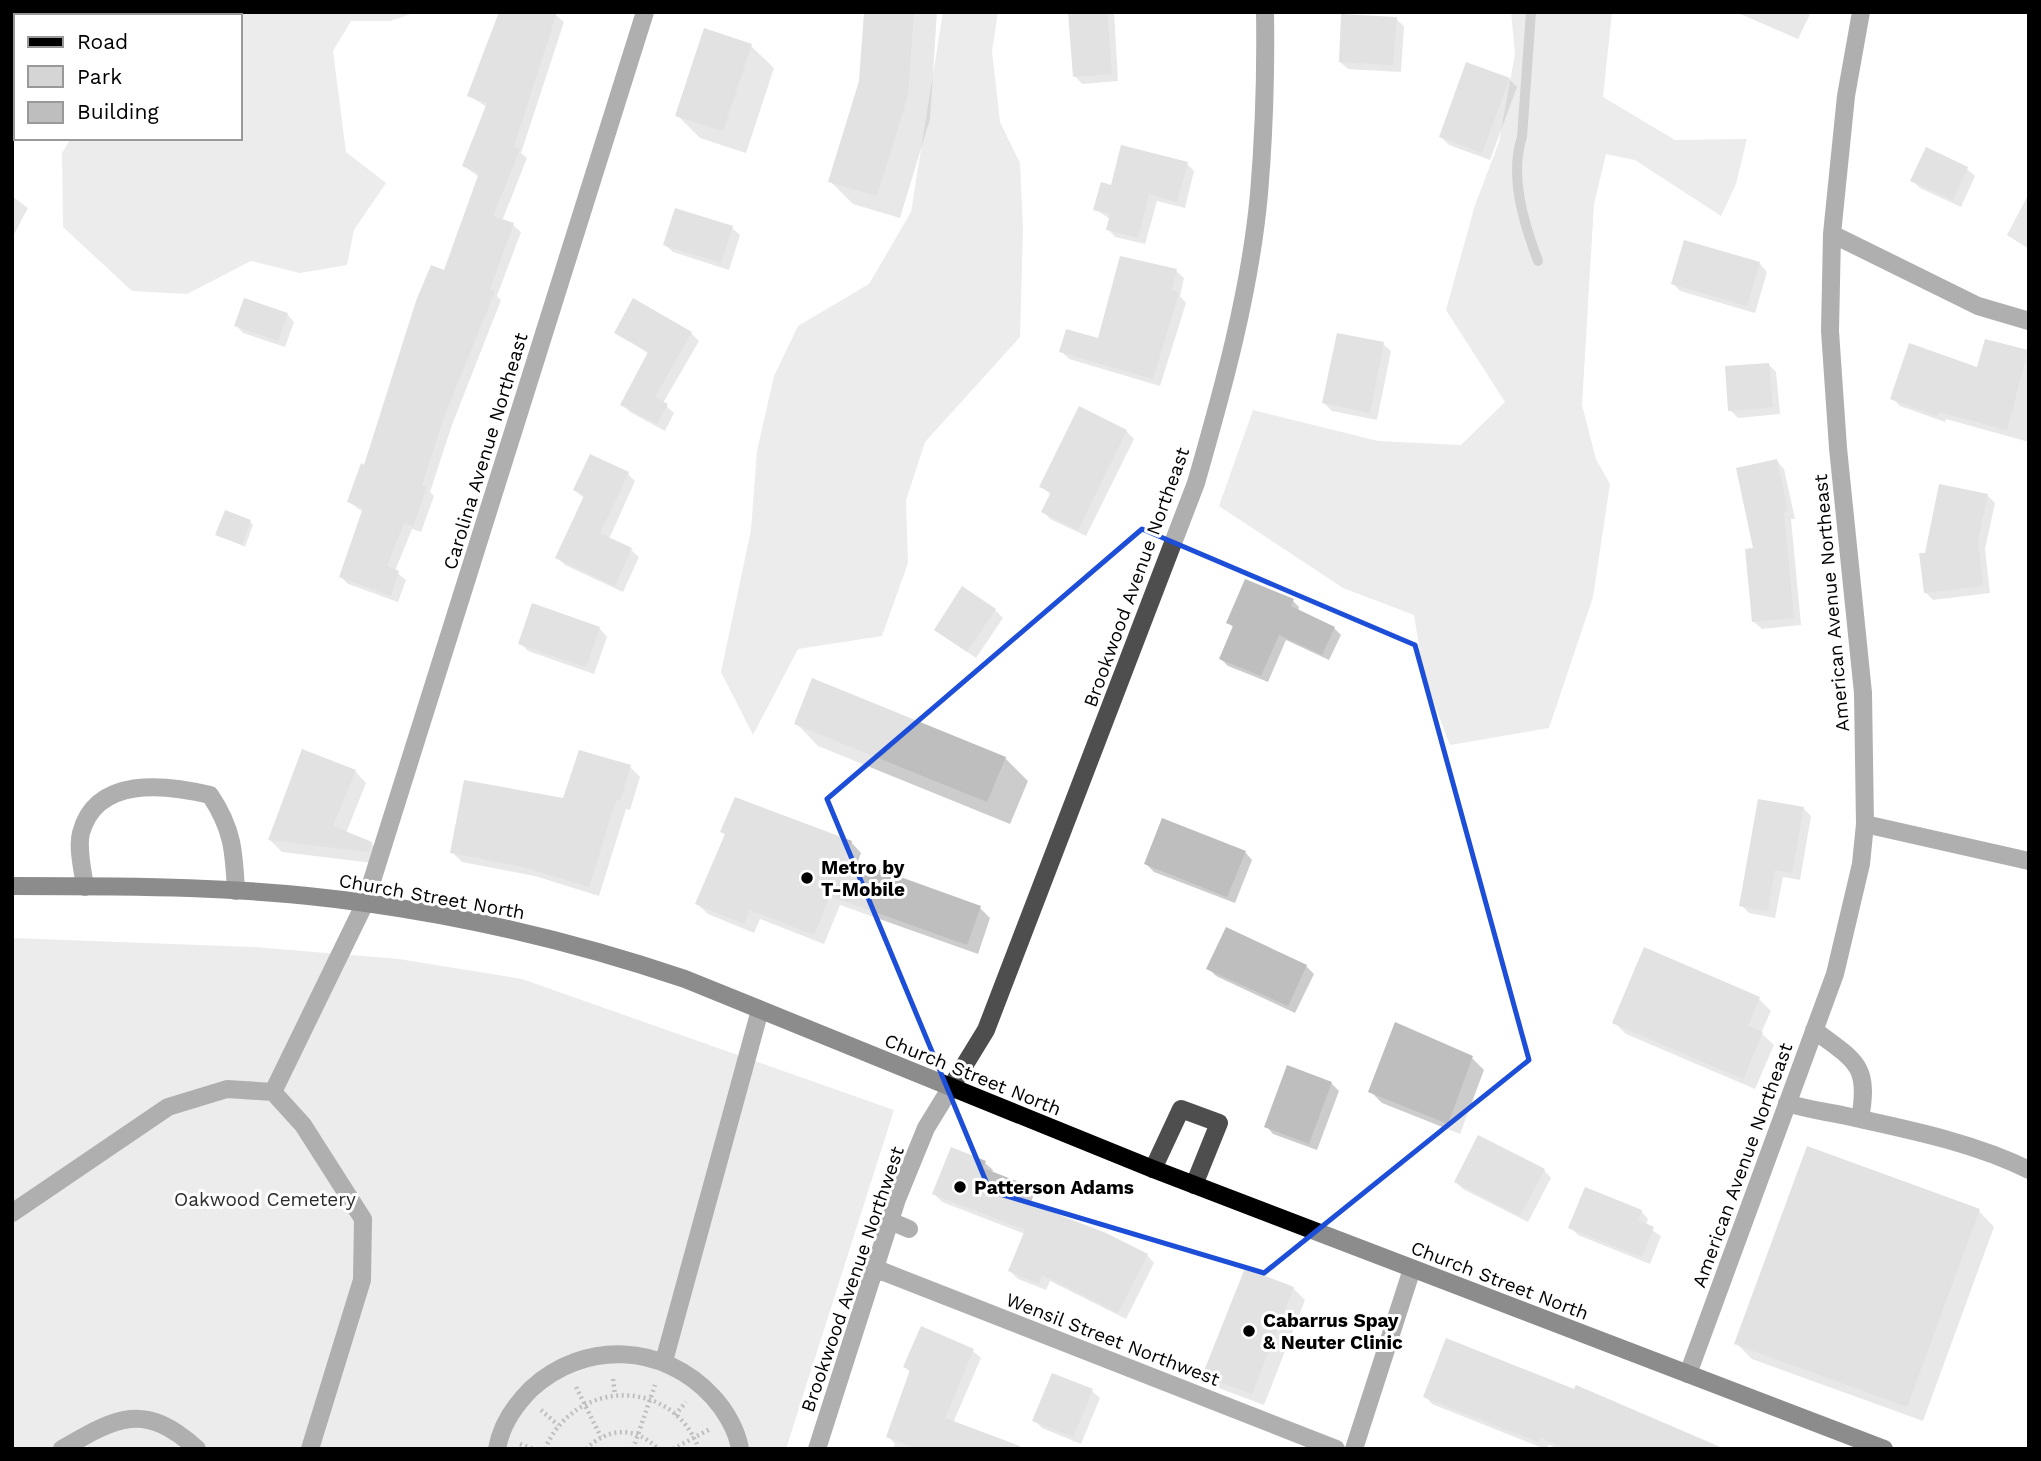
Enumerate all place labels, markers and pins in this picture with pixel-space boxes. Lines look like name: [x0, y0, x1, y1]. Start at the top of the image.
place label: Metro by T-Mobile: [821, 856, 905, 901]
marker: Metro by T-Mobile: [799, 870, 815, 886]
place label: Patterson Adams: [974, 1176, 1134, 1199]
marker: Patterson Adams: [952, 1179, 968, 1195]
place label: Cabarrus Spay & Neuter Clinic: [1263, 1309, 1403, 1354]
marker: Cabarrus Spay & Neuter Clinic: [1241, 1323, 1257, 1339]

